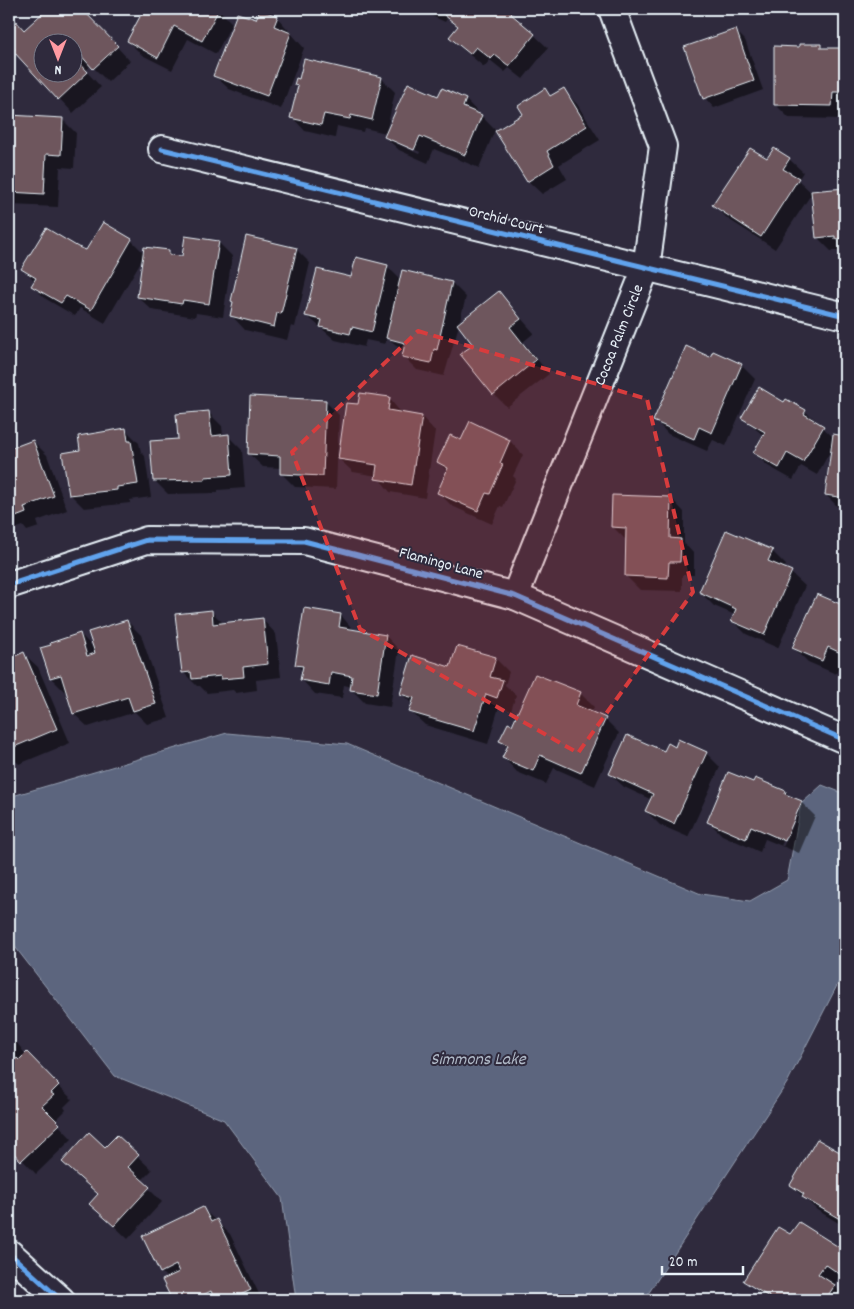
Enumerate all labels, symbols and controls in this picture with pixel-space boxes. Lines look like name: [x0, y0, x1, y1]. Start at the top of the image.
north arrow: [32, 32, 82, 82]
text: N: [54, 59, 61, 79]
street label: Orchid Court: [466, 201, 546, 241]
street label: Cocoa Palm Circle: [589, 281, 650, 389]
street label: Flamingo Lane: [396, 542, 486, 586]
water label: Simmons Lake: [430, 1048, 527, 1073]
scale bar: [662, 1244, 743, 1276]
text: 20 m: [669, 1252, 697, 1274]

